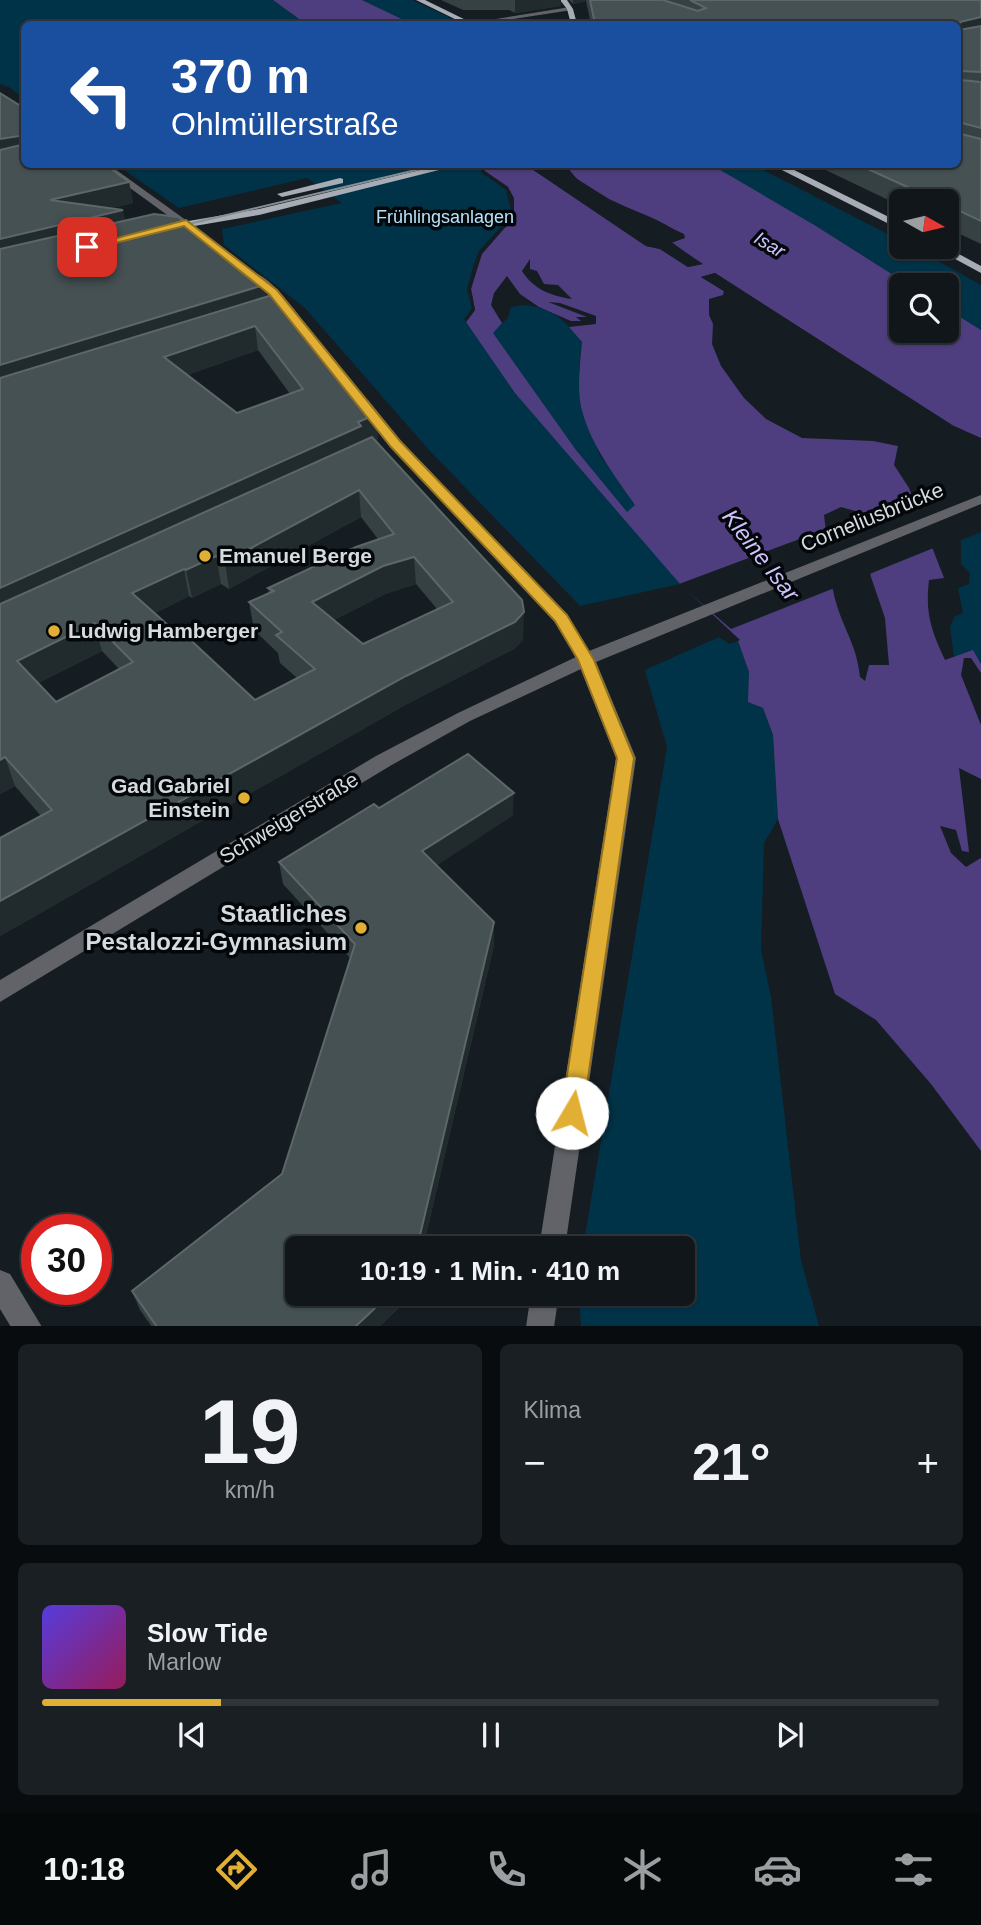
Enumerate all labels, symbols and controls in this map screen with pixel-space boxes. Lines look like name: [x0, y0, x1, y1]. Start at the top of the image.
icon: left: [56, 49, 147, 140]
text: 370 m: [171, 49, 310, 103]
text: Ohlmüllerstraße: [171, 106, 399, 142]
north arrow: [889, 189, 959, 259]
map controls: [889, 189, 959, 343]
park label: Frühlingsanlagen: [376, 207, 514, 227]
pin: [57, 217, 117, 277]
water label: Isar: [751, 227, 789, 262]
icon: arrive: [68, 228, 106, 266]
button: search: [889, 273, 959, 343]
street label: Corneliusbrücke: [797, 477, 946, 556]
water label: Kleine Isar: [717, 504, 806, 607]
place label: Emanuel Berge: [219, 544, 372, 567]
marker: Emanuel Berge: [197, 548, 213, 564]
place label: Ludwig Hamberger: [68, 619, 258, 642]
marker: Ludwig Hamberger: [46, 623, 62, 639]
street label: Schweigerstraße: [215, 767, 362, 868]
place label: Gad Gabriel Einstein: [111, 774, 230, 821]
marker: Gad Gabriel Einstein: [236, 790, 252, 806]
place label: Staatliches Pestalozzi-Gymnasium: [86, 900, 347, 955]
marker: Staatliches Pestalozzi-Gymnasium: [353, 920, 369, 936]
position arrow: [535, 1076, 609, 1150]
speed limit sign: 30: [21, 1214, 112, 1305]
text: 10:19 · 1 Min. · 410 m: [360, 1256, 620, 1286]
text: 19: [199, 1381, 300, 1482]
text: Klima: [524, 1397, 581, 1423]
text: 21°: [692, 1433, 771, 1491]
text: −: [524, 1442, 546, 1484]
text: +: [917, 1442, 939, 1484]
text: km/h: [225, 1477, 275, 1503]
text: Slow Tide: [147, 1618, 268, 1648]
text: Marlow: [147, 1649, 221, 1675]
icon: previous: [173, 1716, 211, 1754]
icon: pause: [472, 1716, 510, 1754]
icon: next: [771, 1716, 809, 1754]
icon: directions: [212, 1845, 261, 1894]
icon: music: [347, 1845, 396, 1894]
icon: phone: [482, 1845, 531, 1894]
icon: climate: [618, 1845, 667, 1894]
icon: car: [753, 1845, 802, 1894]
icon: filters: [889, 1845, 938, 1894]
text: 10:18: [43, 1851, 125, 1887]

